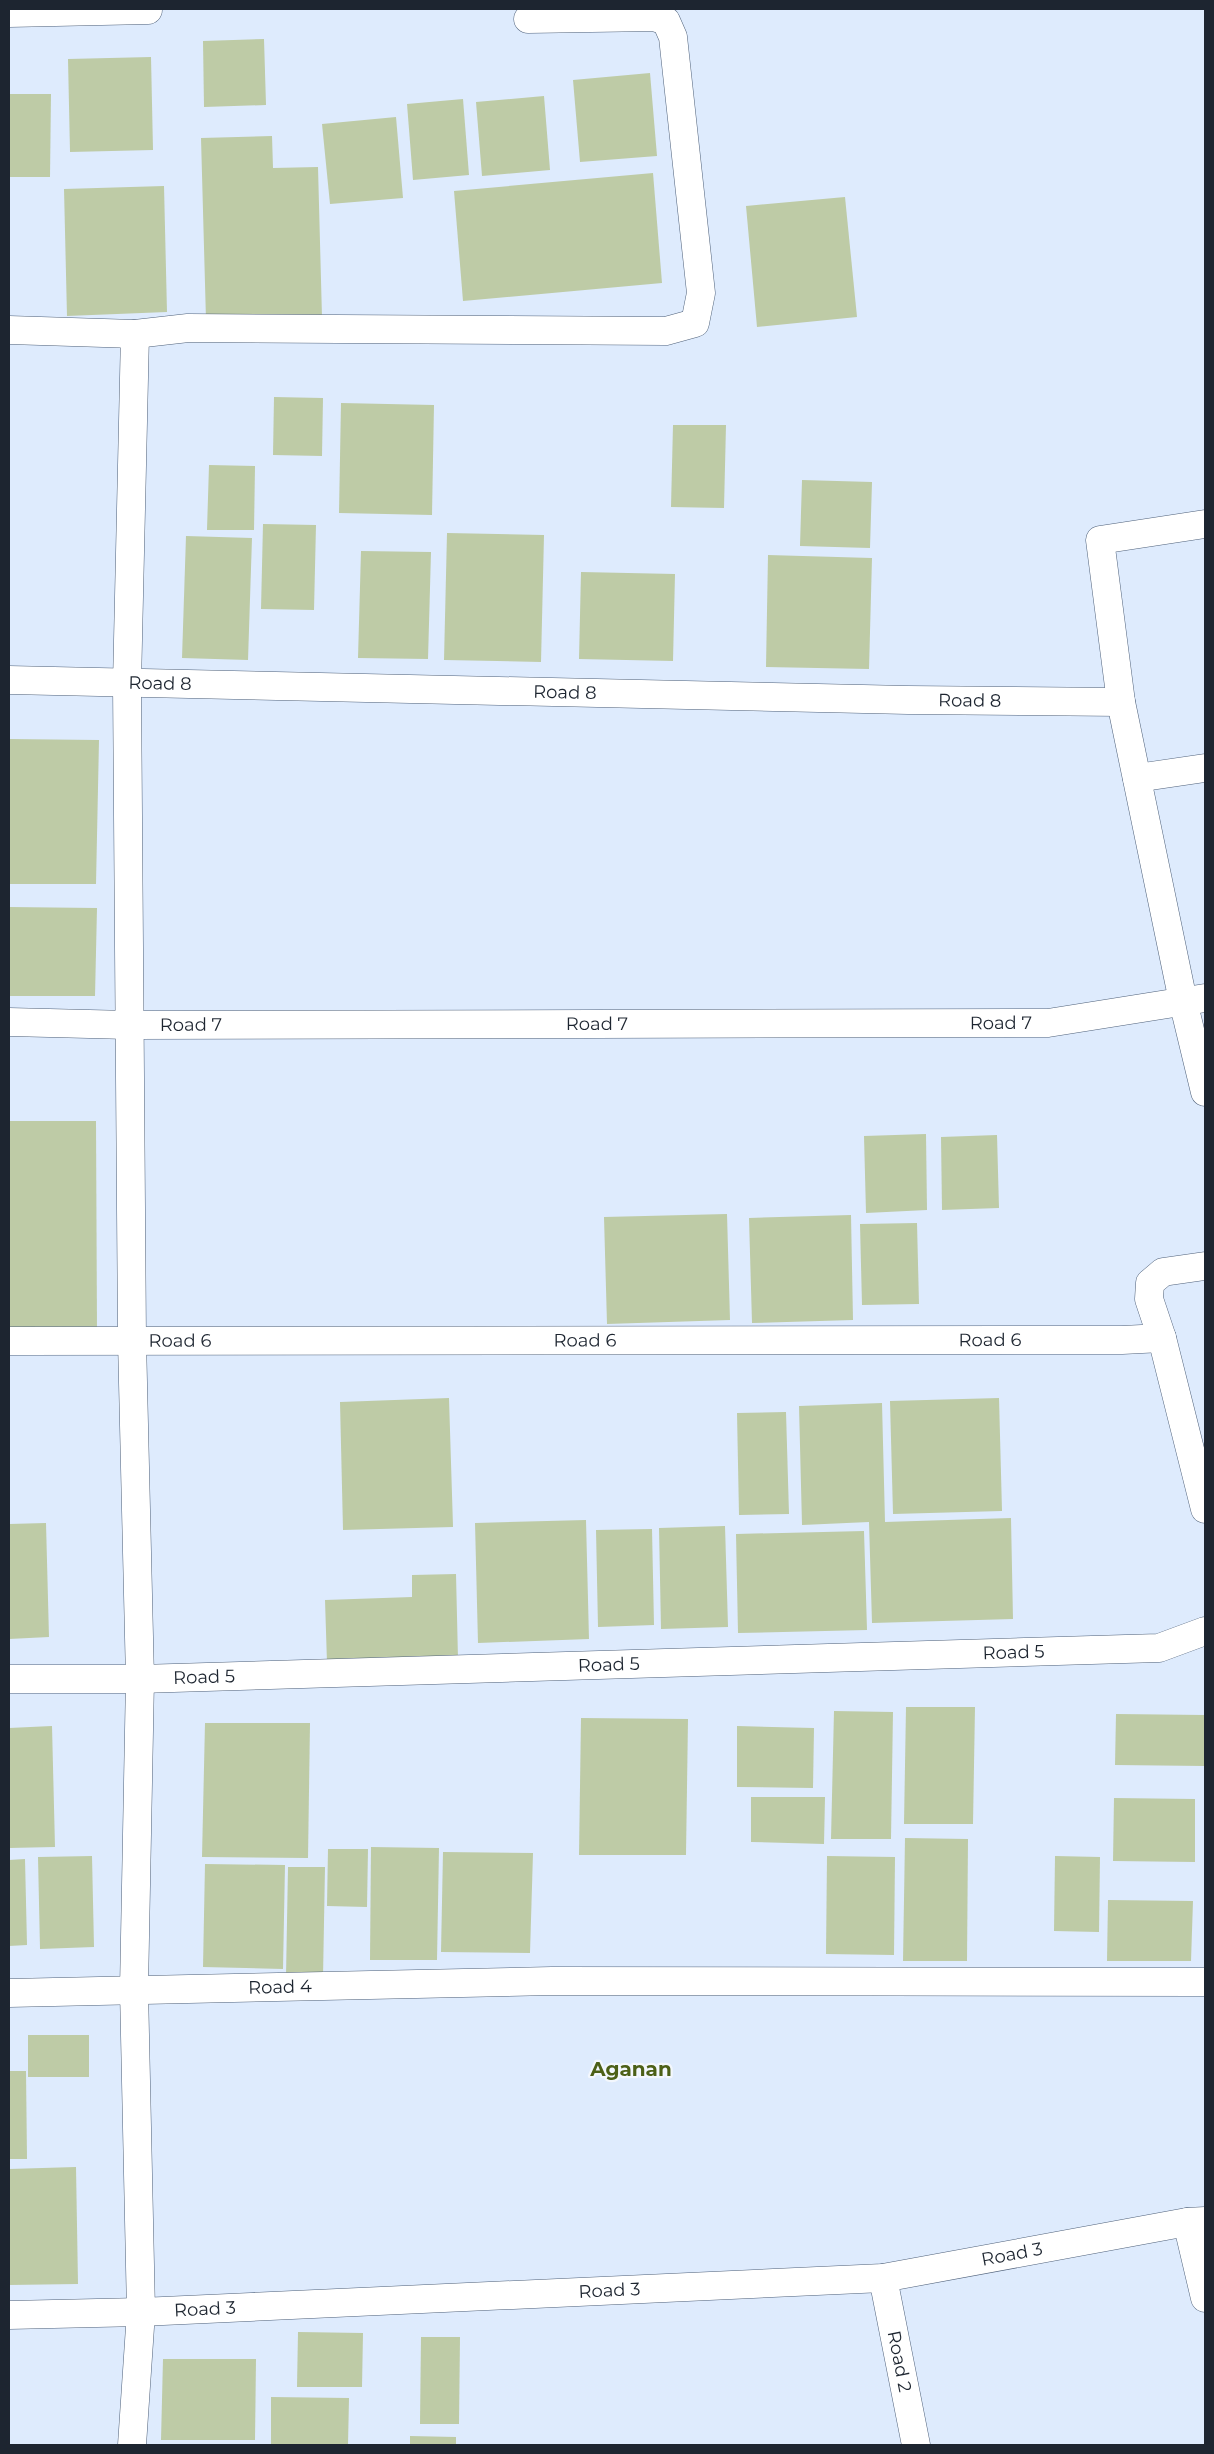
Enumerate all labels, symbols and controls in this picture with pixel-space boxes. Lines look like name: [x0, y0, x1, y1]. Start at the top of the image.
street label: Road 8: [128, 672, 192, 695]
street label: Road 8: [533, 681, 597, 704]
street label: Road 8: [938, 689, 1002, 712]
street label: Road 7: [970, 1012, 1032, 1034]
street label: Road 7: [566, 1013, 628, 1035]
street label: Road 7: [160, 1014, 222, 1036]
street label: Road 6: [554, 1329, 616, 1352]
street label: Road 6: [959, 1329, 1021, 1351]
street label: Road 6: [149, 1330, 211, 1352]
street label: Road 5: [982, 1640, 1045, 1664]
street label: Road 5: [577, 1653, 640, 1677]
street label: Road 5: [173, 1665, 235, 1689]
street label: Road 4: [248, 1975, 312, 1999]
district label: Aganan: [589, 2057, 672, 2081]
street label: Road 3: [980, 2238, 1044, 2271]
street label: Road 3: [578, 2278, 641, 2303]
street label: Road 3: [173, 2297, 236, 2321]
street label: Road 2: [883, 2329, 916, 2394]

